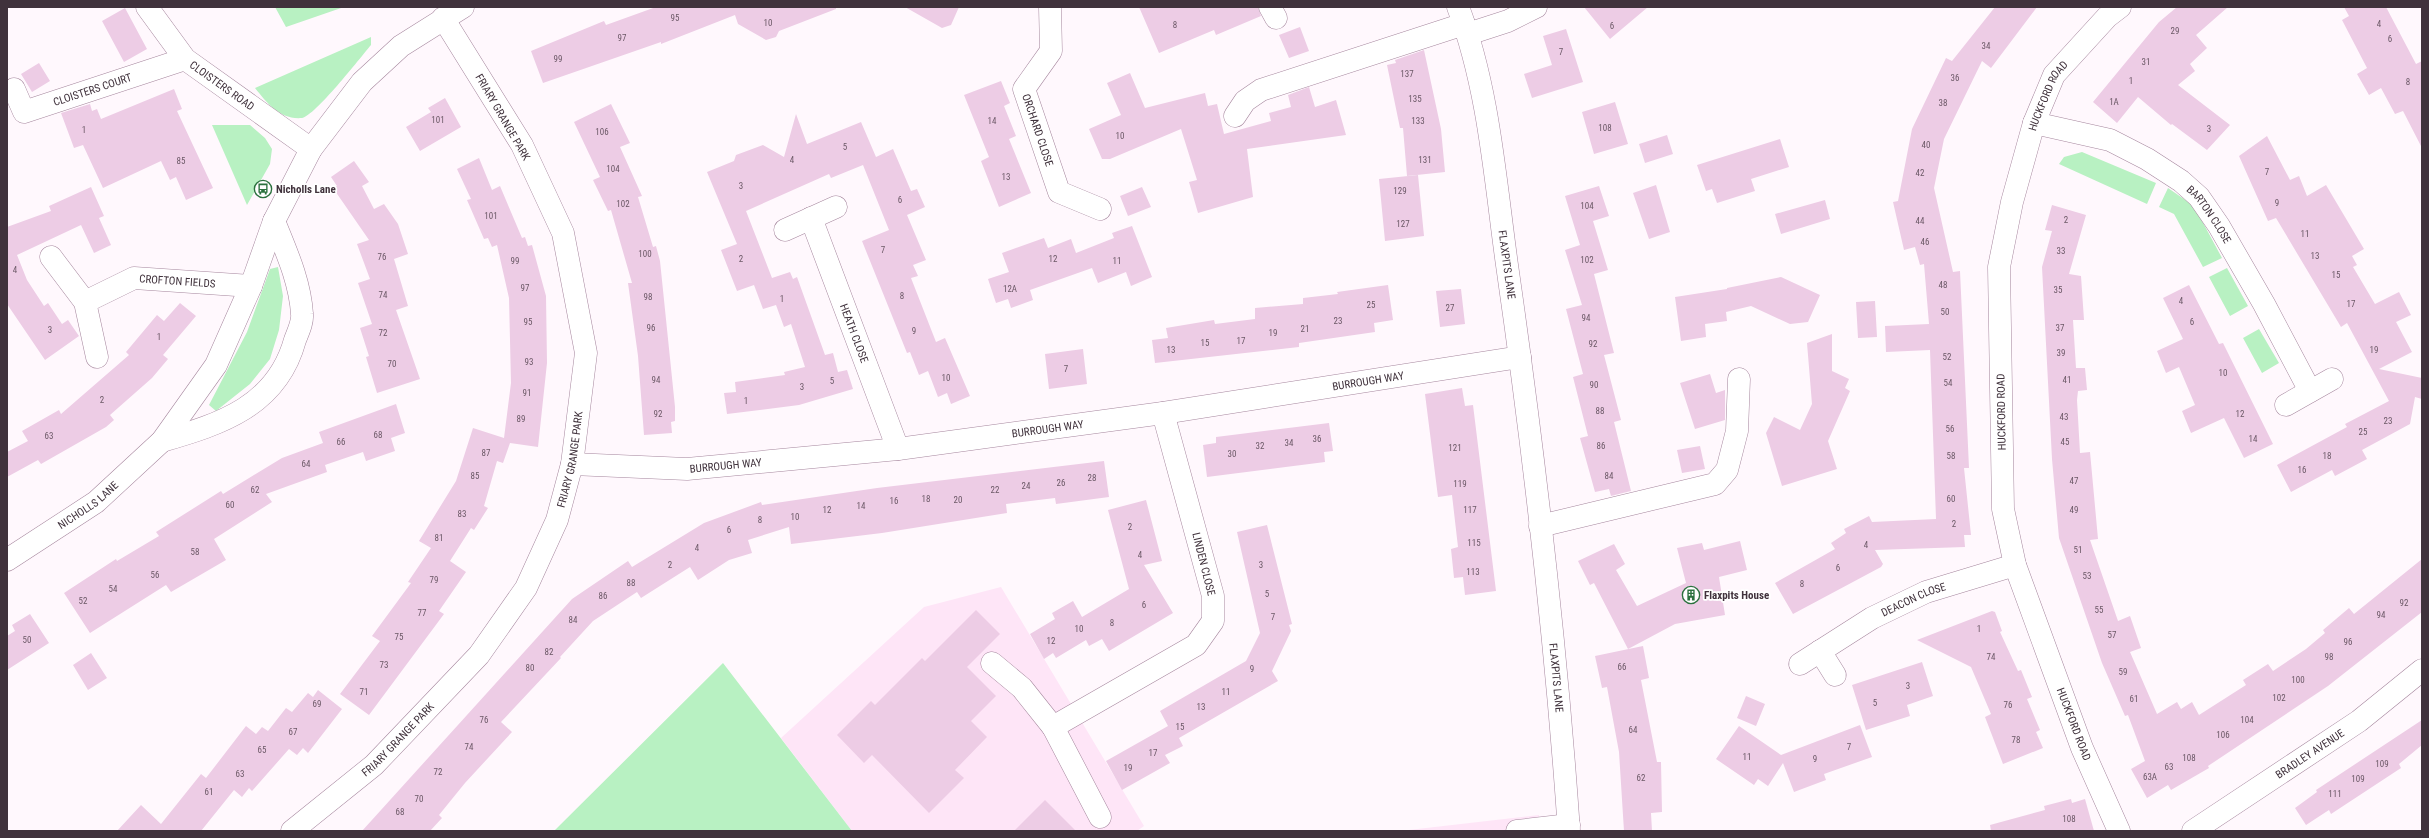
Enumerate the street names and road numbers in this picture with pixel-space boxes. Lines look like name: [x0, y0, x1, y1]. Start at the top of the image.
street label: CLOISTERS ROAD: [187, 58, 257, 113]
street label: HUCKFORD ROAD: [2026, 58, 2071, 132]
street label: CLOISTERS COURT: [52, 71, 134, 109]
street label: FRIARY GRANGE PARK: [473, 72, 533, 163]
street label: ORCHARD CLOSE: [1019, 92, 1056, 169]
street label: BARTON CLOSE: [2184, 183, 2234, 246]
street label: FLAXPITS LANE: [1495, 230, 1518, 301]
street label: CROFTON FIELDS: [139, 272, 216, 291]
street label: HEATH CLOSE: [837, 302, 871, 365]
street label: BURROUGH WAY: [1331, 369, 1405, 393]
street label: HUCKFORD ROAD: [1994, 374, 2009, 450]
street label: FRIARY GRANGE PARK: [555, 411, 586, 509]
street label: BURROUGH WAY: [1011, 418, 1085, 440]
street label: BURROUGH WAY: [689, 456, 763, 476]
street label: NICHOLLS LANE: [56, 478, 122, 532]
street label: LINDEN CLOSE: [1189, 531, 1218, 598]
street label: DEACON CLOSE: [1879, 580, 1948, 620]
street label: FLAXPITS LANE: [1546, 643, 1566, 714]
street label: HUCKFORD ROAD: [2054, 686, 2093, 762]
street label: FRIARY GRANGE PARK: [359, 700, 437, 779]
street label: BRADLEY AVENUE: [2273, 726, 2347, 781]

